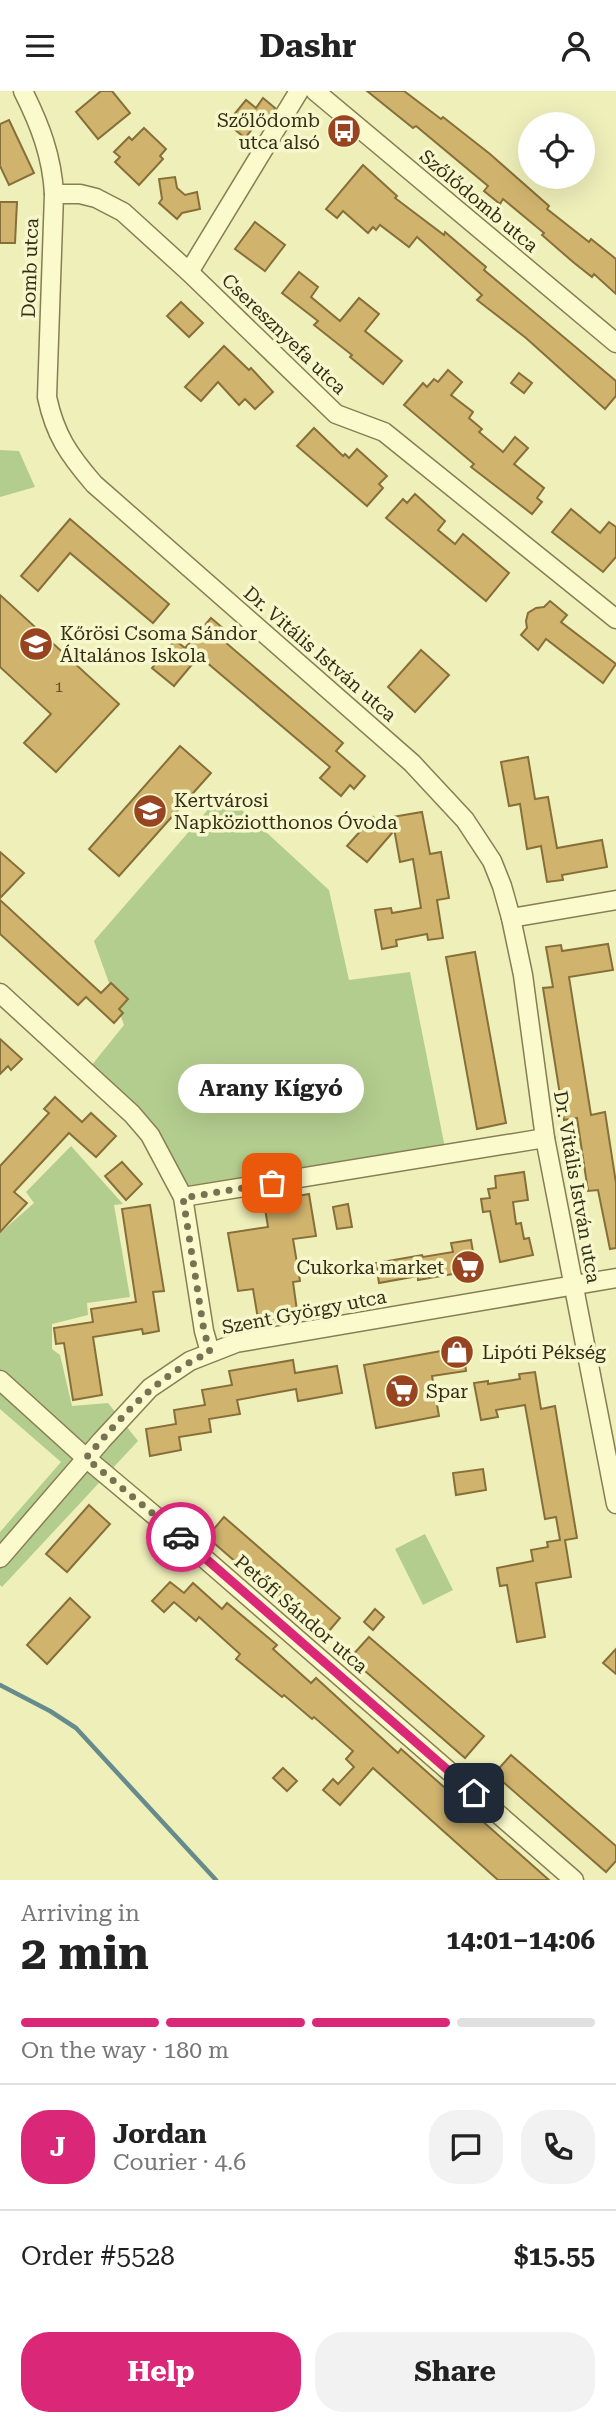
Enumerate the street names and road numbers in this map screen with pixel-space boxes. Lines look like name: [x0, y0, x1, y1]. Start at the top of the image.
street label: Szőlődomb utca: [415, 145, 543, 258]
street label: Domb utca: [17, 217, 43, 318]
street label: Cseresznyefa utca: [217, 269, 352, 400]
street label: Dr. Vitális István utca: [239, 581, 402, 727]
street label: Dr. Vitális István utca: [549, 1089, 605, 1286]
street label: Szent György utca: [220, 1285, 389, 1339]
street label: Petőfi Sándor utca: [230, 1550, 373, 1679]

